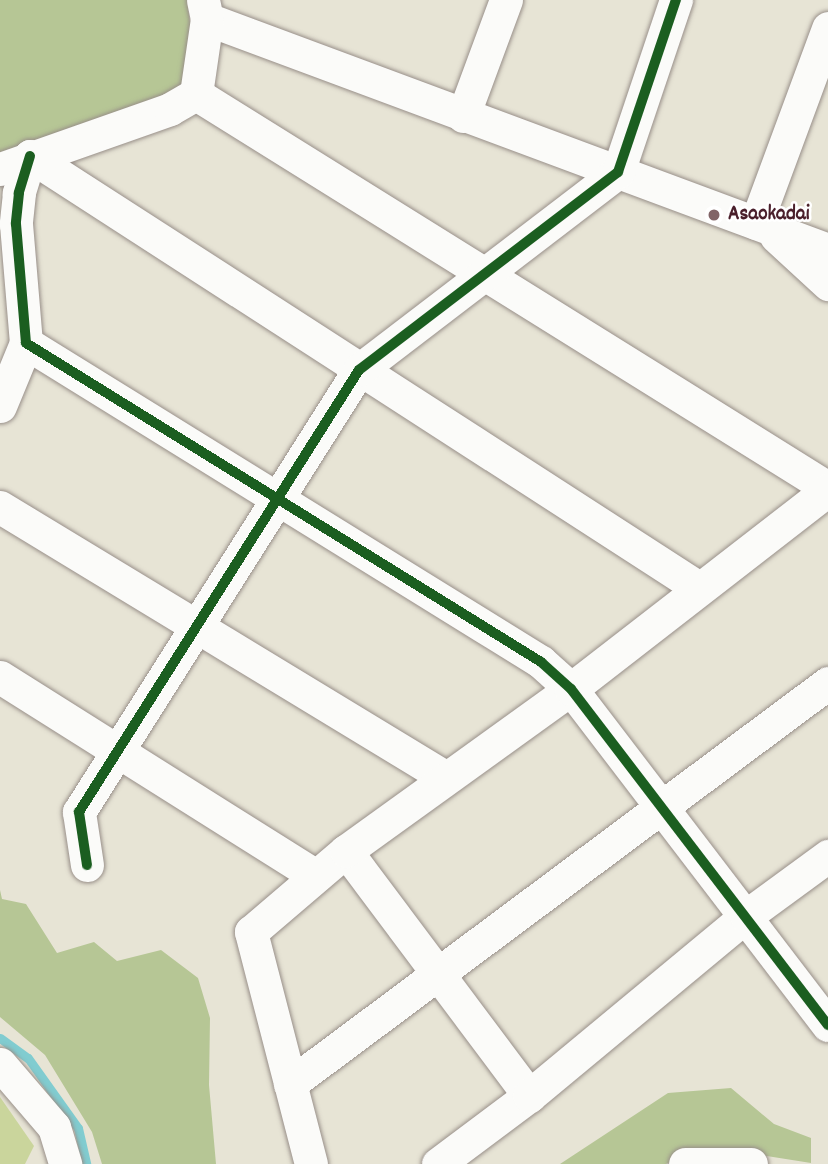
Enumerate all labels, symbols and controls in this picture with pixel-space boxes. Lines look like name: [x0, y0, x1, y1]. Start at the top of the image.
place label: Asaokadai: [728, 202, 810, 228]
marker: Asaokadai: [706, 207, 722, 223]

